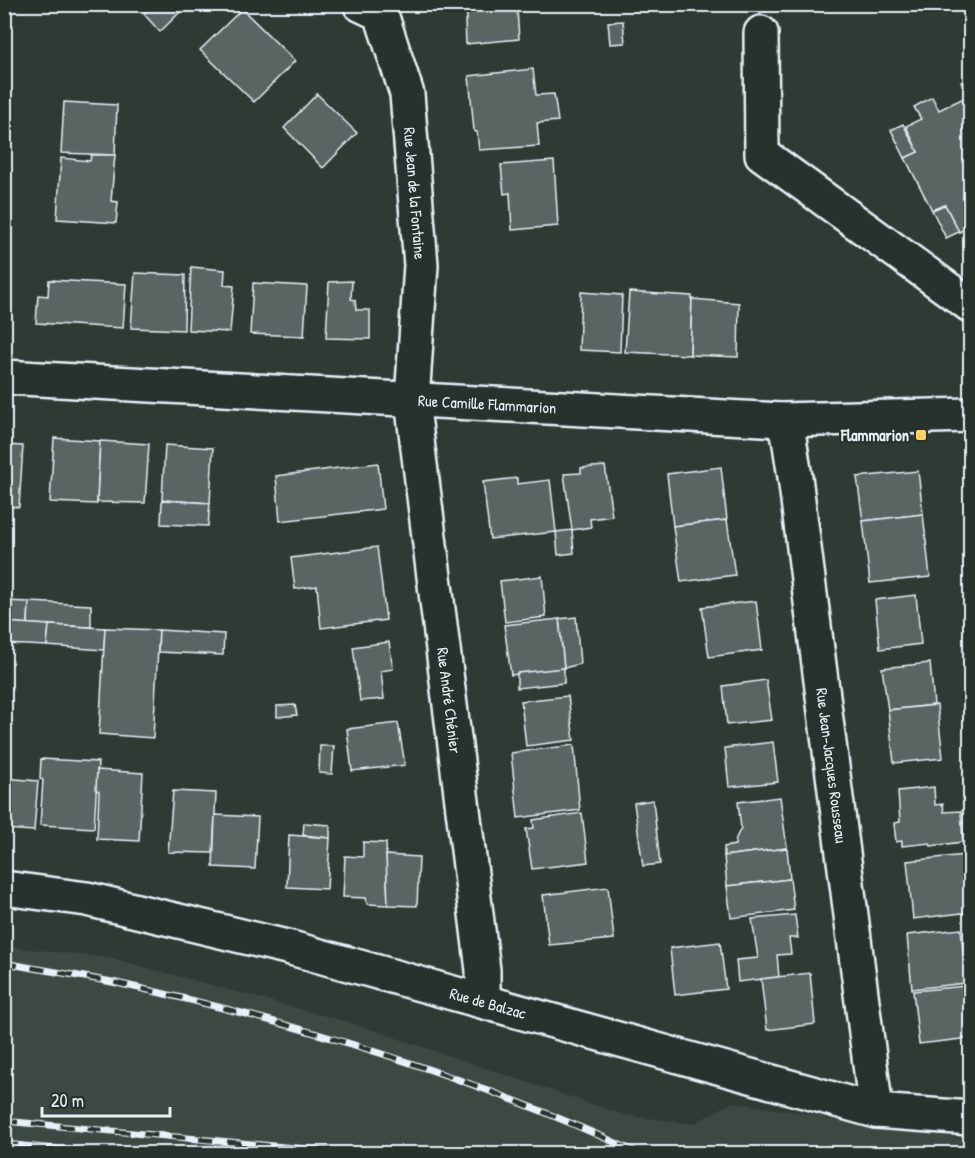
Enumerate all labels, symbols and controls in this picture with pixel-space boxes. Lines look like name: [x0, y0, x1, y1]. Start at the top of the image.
street label: Rue Jean de la Fontaine: [399, 126, 432, 261]
street label: Rue Camille Flammarion: [418, 389, 557, 419]
place label: Flammarion: [840, 424, 909, 446]
marker: Flammarion: [914, 428, 928, 442]
street label: Rue André Chénier: [432, 646, 467, 755]
street label: Rue Jean-Jacques Rousseau: [811, 687, 853, 845]
street label: Rue de Balzac: [447, 982, 529, 1024]
scale bar: [42, 1080, 170, 1118]
text: 20 m: [51, 1088, 84, 1113]

